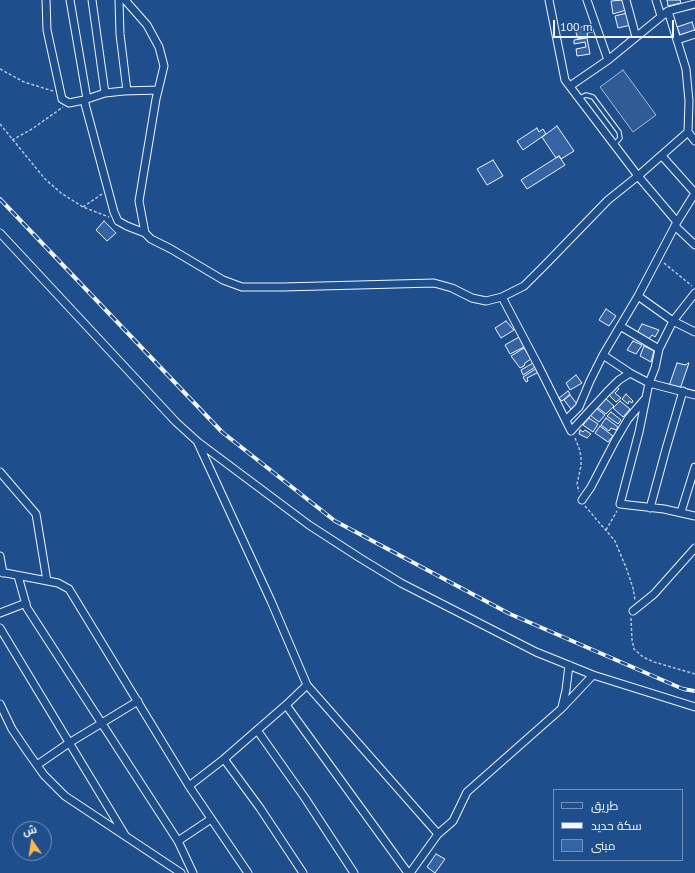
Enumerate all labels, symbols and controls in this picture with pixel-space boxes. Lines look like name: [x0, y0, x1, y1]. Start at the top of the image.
scale bar: [555, 12, 676, 38]
text: 100 m: [560, 19, 593, 34]
legend: [553, 789, 683, 861]
text: طريق: [591, 798, 618, 813]
text: سكة حديد: [591, 818, 642, 833]
north arrow: [12, 821, 52, 861]
text: ش: [21, 822, 38, 839]
text: مبنى: [591, 838, 616, 853]

